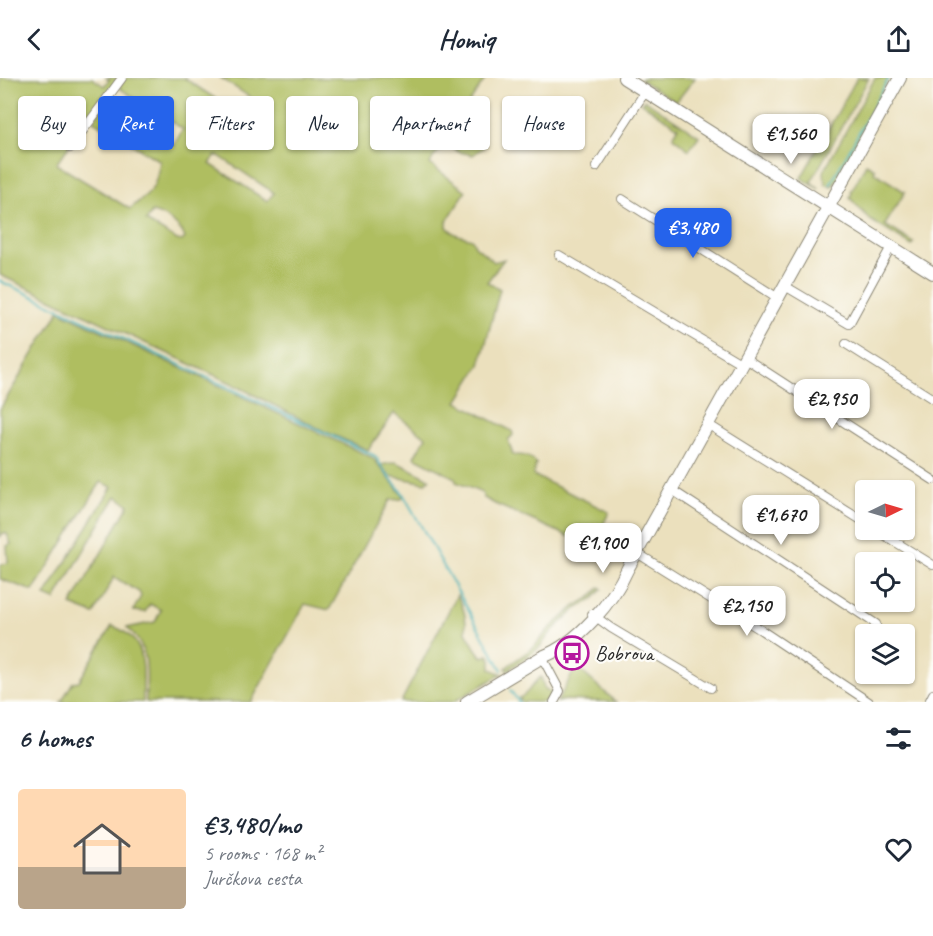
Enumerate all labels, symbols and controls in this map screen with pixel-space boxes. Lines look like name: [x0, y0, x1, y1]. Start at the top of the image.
text: Homiq: [438, 22, 495, 56]
icon: back: [18, 23, 51, 56]
icon: share: [882, 23, 915, 56]
chip: Buy: [18, 96, 86, 150]
chip: Rent: [98, 96, 174, 150]
chip: Filters: [186, 96, 274, 150]
chip: New: [286, 96, 358, 150]
chip: Apartment: [370, 96, 490, 150]
chip: House: [502, 96, 585, 150]
pin: €1,560: [742, 114, 840, 165]
text: €1,560: [766, 121, 816, 146]
pin: €3,480: [644, 208, 742, 259]
text: €3,480: [669, 215, 717, 240]
pin: €2,950: [783, 379, 881, 430]
text: €2,950: [808, 386, 856, 411]
north arrow: [855, 480, 915, 540]
map controls: [855, 480, 915, 684]
pin: €1,670: [732, 495, 830, 546]
text: €1,670: [756, 502, 806, 527]
pin: €1,900: [554, 523, 652, 574]
text: €1,900: [579, 530, 627, 555]
button: locate: [855, 552, 915, 612]
pin: €2,150: [698, 586, 796, 637]
text: €2,150: [723, 593, 771, 618]
button: layers: [855, 624, 915, 684]
bus stop icon: Bobrova: [554, 635, 590, 671]
place label: Bobrova: [595, 640, 655, 666]
text: 6 homes: [18, 722, 92, 755]
icon: filters: [882, 722, 915, 755]
text: €3,480/mo: [204, 808, 301, 841]
icon: home: [66, 813, 138, 885]
icon: heart: [882, 833, 915, 866]
text: 5 rooms · 168 m²: [204, 841, 321, 866]
text: Jurčkova cesta: [204, 866, 302, 891]

